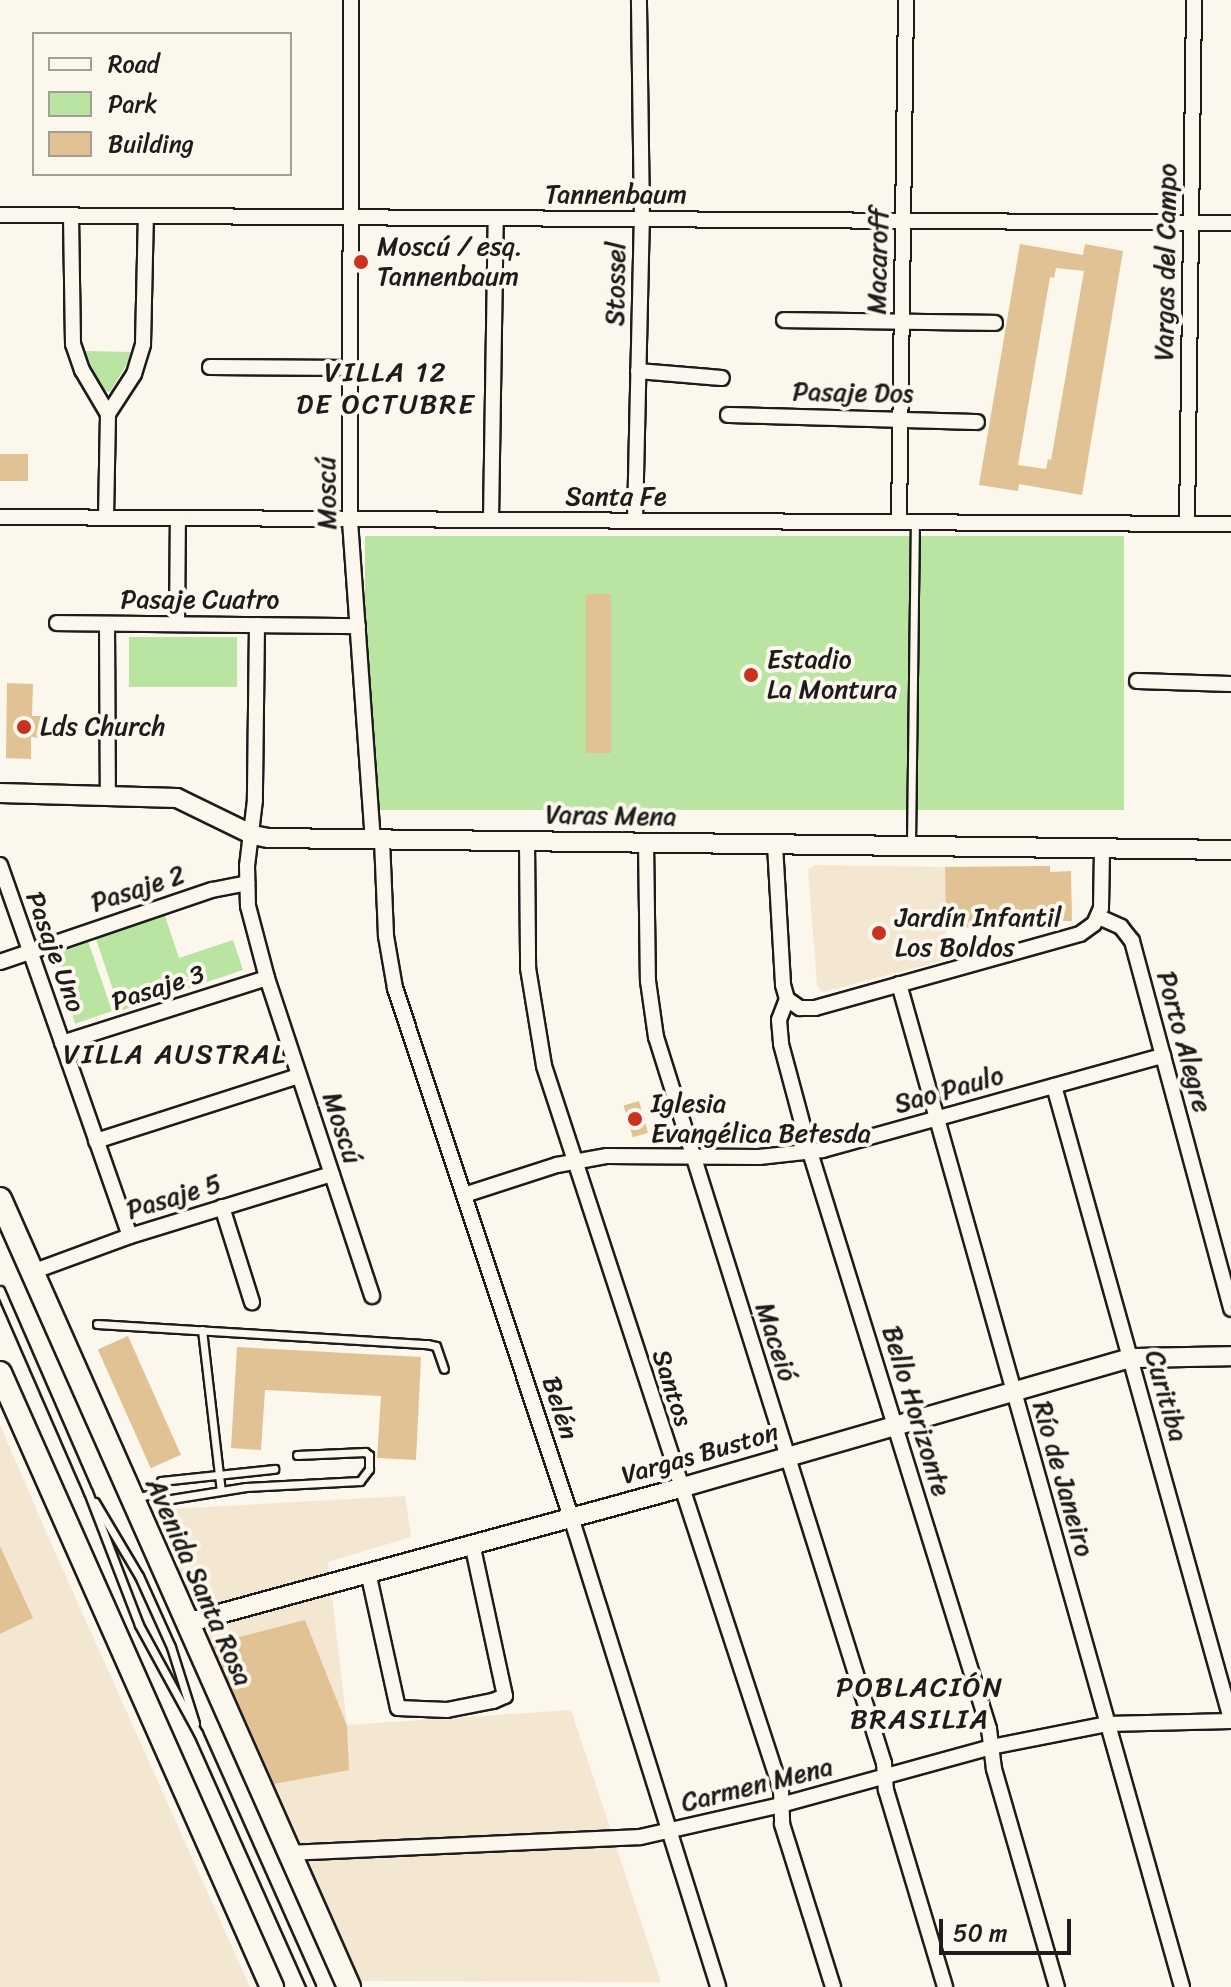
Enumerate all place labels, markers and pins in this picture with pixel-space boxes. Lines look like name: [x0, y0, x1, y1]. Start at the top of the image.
place label: Moscú / esq. Tannenbaum: [377, 231, 523, 292]
marker: Moscú / esq. Tannenbaum: [352, 253, 370, 271]
place label: Estadio La Montura: [767, 644, 896, 706]
marker: Estadio La Montura: [742, 666, 760, 684]
place label: Lds Church: [40, 711, 165, 743]
marker: Lds Church: [15, 718, 33, 736]
place label: Jardín Infantil Los Boldos: [895, 902, 1061, 964]
marker: Jardín Infantil Los Boldos: [870, 924, 888, 942]
place label: Iglesia Evangélica Betesda: [651, 1088, 872, 1150]
marker: Iglesia Evangélica Betesda: [626, 1110, 644, 1128]

